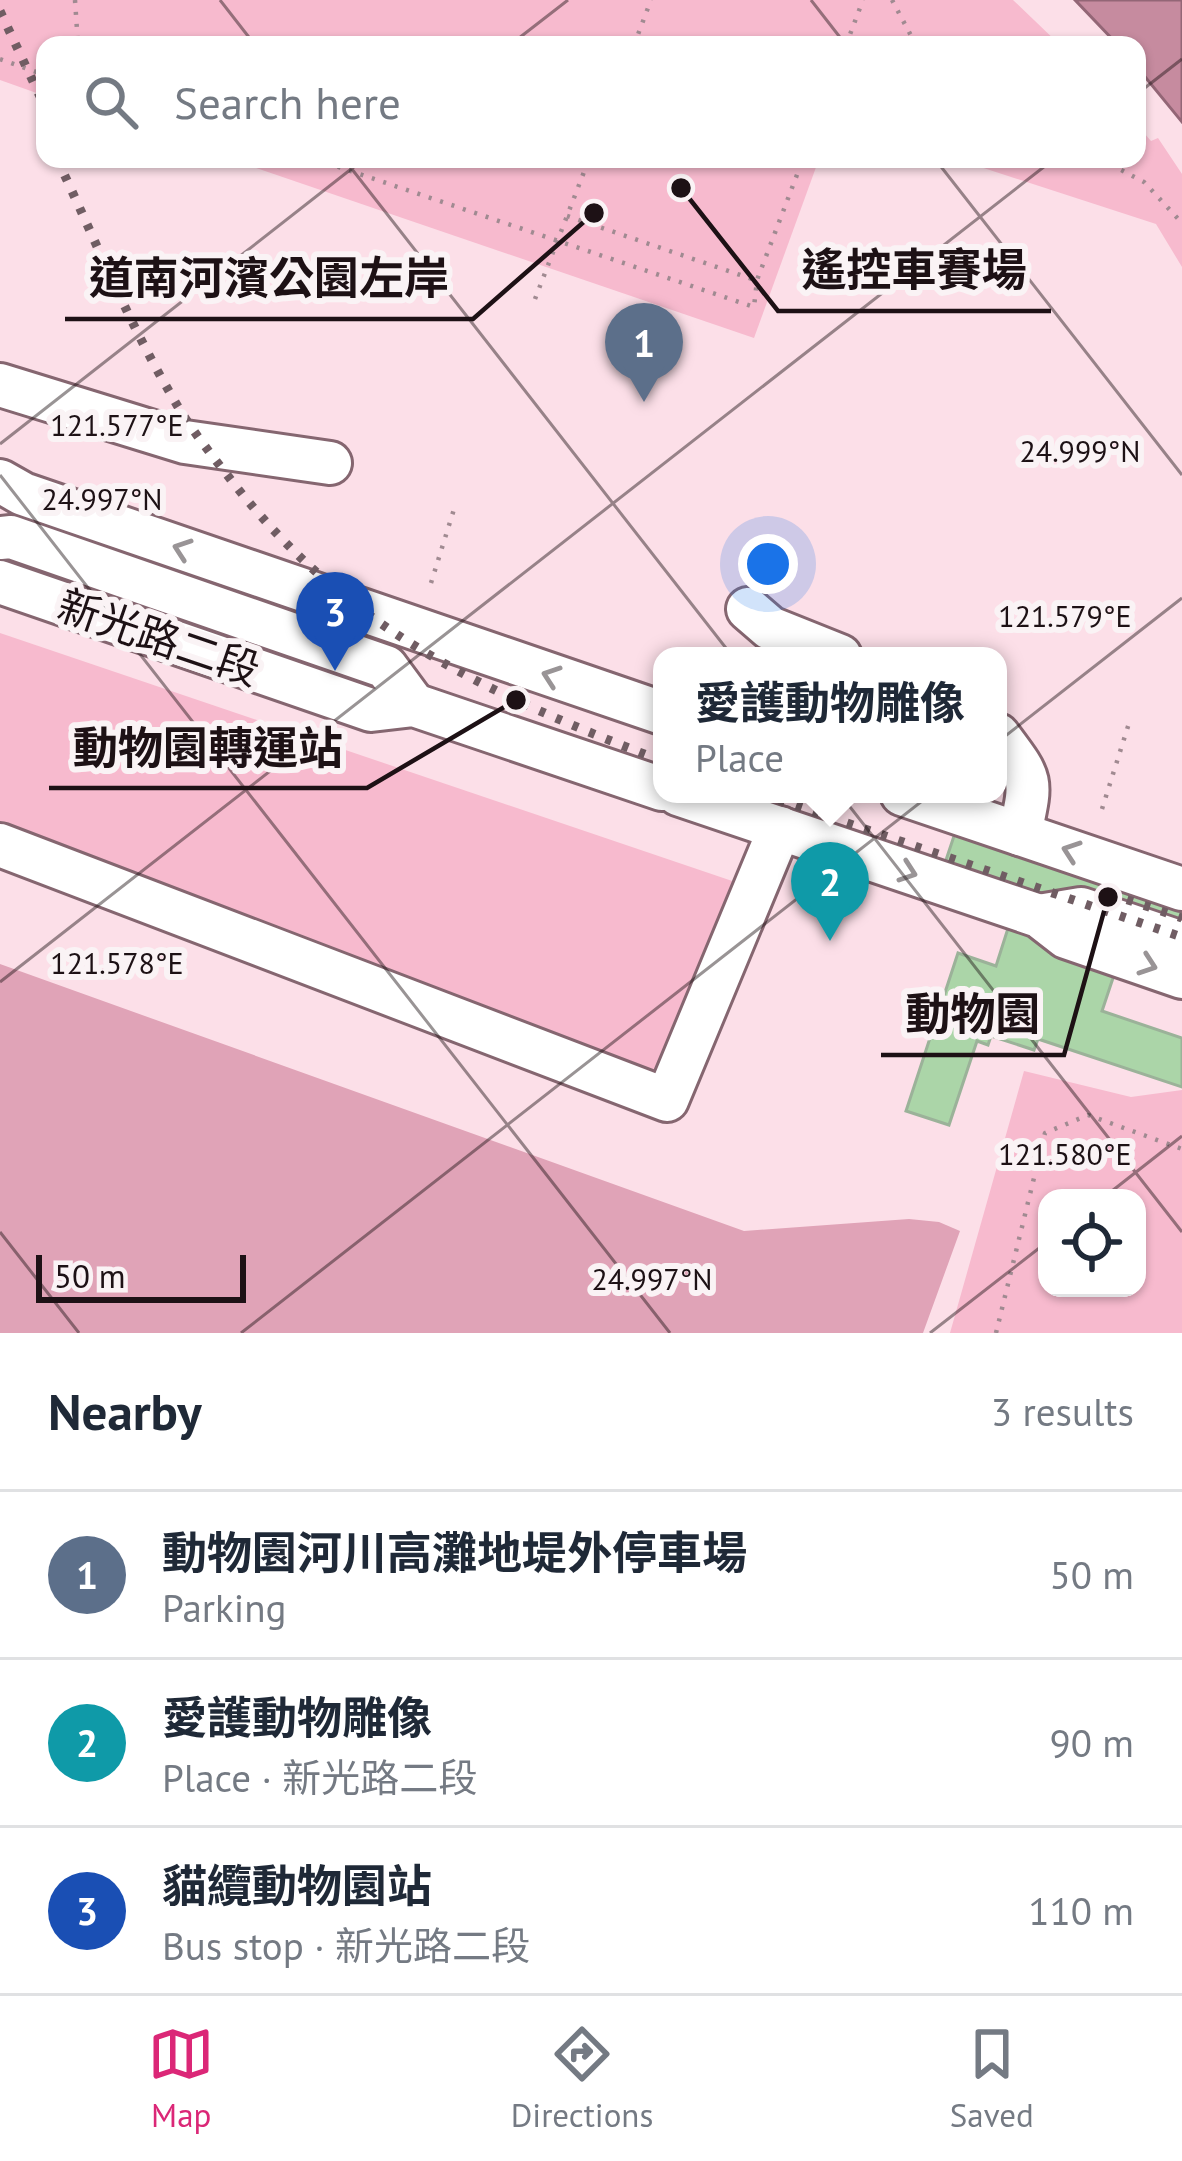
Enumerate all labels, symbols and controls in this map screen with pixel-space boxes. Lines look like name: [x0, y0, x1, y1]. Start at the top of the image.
search box: [36, 36, 1146, 168]
icon: search: [78, 69, 144, 135]
text: Search here: [174, 73, 401, 131]
callout: 遙控車賽場: [778, 230, 1051, 311]
callout: 道南河濱公園左岸: [65, 238, 473, 319]
text: 遙控車賽場: [801, 240, 1027, 298]
text: 道南河濱公園左岸: [89, 248, 449, 306]
pin: 1: [605, 303, 683, 402]
text: 121.577°E: [50, 405, 184, 444]
text: 24.999°N: [1019, 431, 1141, 470]
text: 24.997°N: [41, 479, 163, 518]
your location: [738, 534, 798, 594]
one-way arrow: [173, 539, 194, 563]
pin: 3: [296, 572, 374, 671]
street label: 新光路二段: [51, 577, 267, 697]
text: 121.579°E: [998, 596, 1132, 635]
popup: [653, 647, 1007, 803]
one-way arrow: [541, 665, 562, 690]
text: 愛護動物雕像: [695, 673, 965, 731]
callout: 動物園轉運站: [49, 707, 367, 788]
text: 動物園轉運站: [73, 718, 343, 776]
text: Place: [695, 732, 784, 783]
one-way arrow: [1062, 841, 1083, 865]
pin: 2: [791, 842, 869, 941]
one-way arrow: [897, 858, 918, 882]
text: 121.578°E: [50, 943, 184, 982]
one-way arrow: [1136, 951, 1157, 975]
callout: 動物園: [881, 974, 1064, 1055]
text: 動物園: [905, 984, 1041, 1042]
text: 121.580°E: [998, 1134, 1132, 1173]
map controls: [1038, 1189, 1146, 1297]
button: locate: [1038, 1189, 1146, 1297]
scale bar: [36, 1249, 246, 1302]
text: 50 m: [54, 1254, 126, 1297]
text: 24.997°N: [591, 1259, 713, 1298]
text: Nearby: [48, 1378, 202, 1444]
text: 3 results: [991, 1386, 1134, 1437]
text: 動物園河川高灘地堤外停車場: [162, 1523, 747, 1581]
text: 1: [76, 1549, 98, 1600]
text: 50 m: [1049, 1549, 1134, 1600]
text: Parking: [162, 1582, 286, 1633]
text: 愛護動物雕像: [162, 1688, 432, 1746]
text: 2: [76, 1717, 98, 1768]
text: 90 m: [1049, 1717, 1134, 1768]
text: Place · 新光路二段: [162, 1752, 477, 1803]
text: 貓纜動物園站: [162, 1856, 432, 1914]
text: 3: [76, 1885, 98, 1936]
text: 110 m: [1028, 1885, 1134, 1936]
text: Bus stop · 新光路二段: [162, 1920, 530, 1971]
tab: Map: [148, 2021, 214, 2136]
tab: Directions: [511, 2021, 653, 2136]
tab: Saved: [950, 2021, 1034, 2136]

